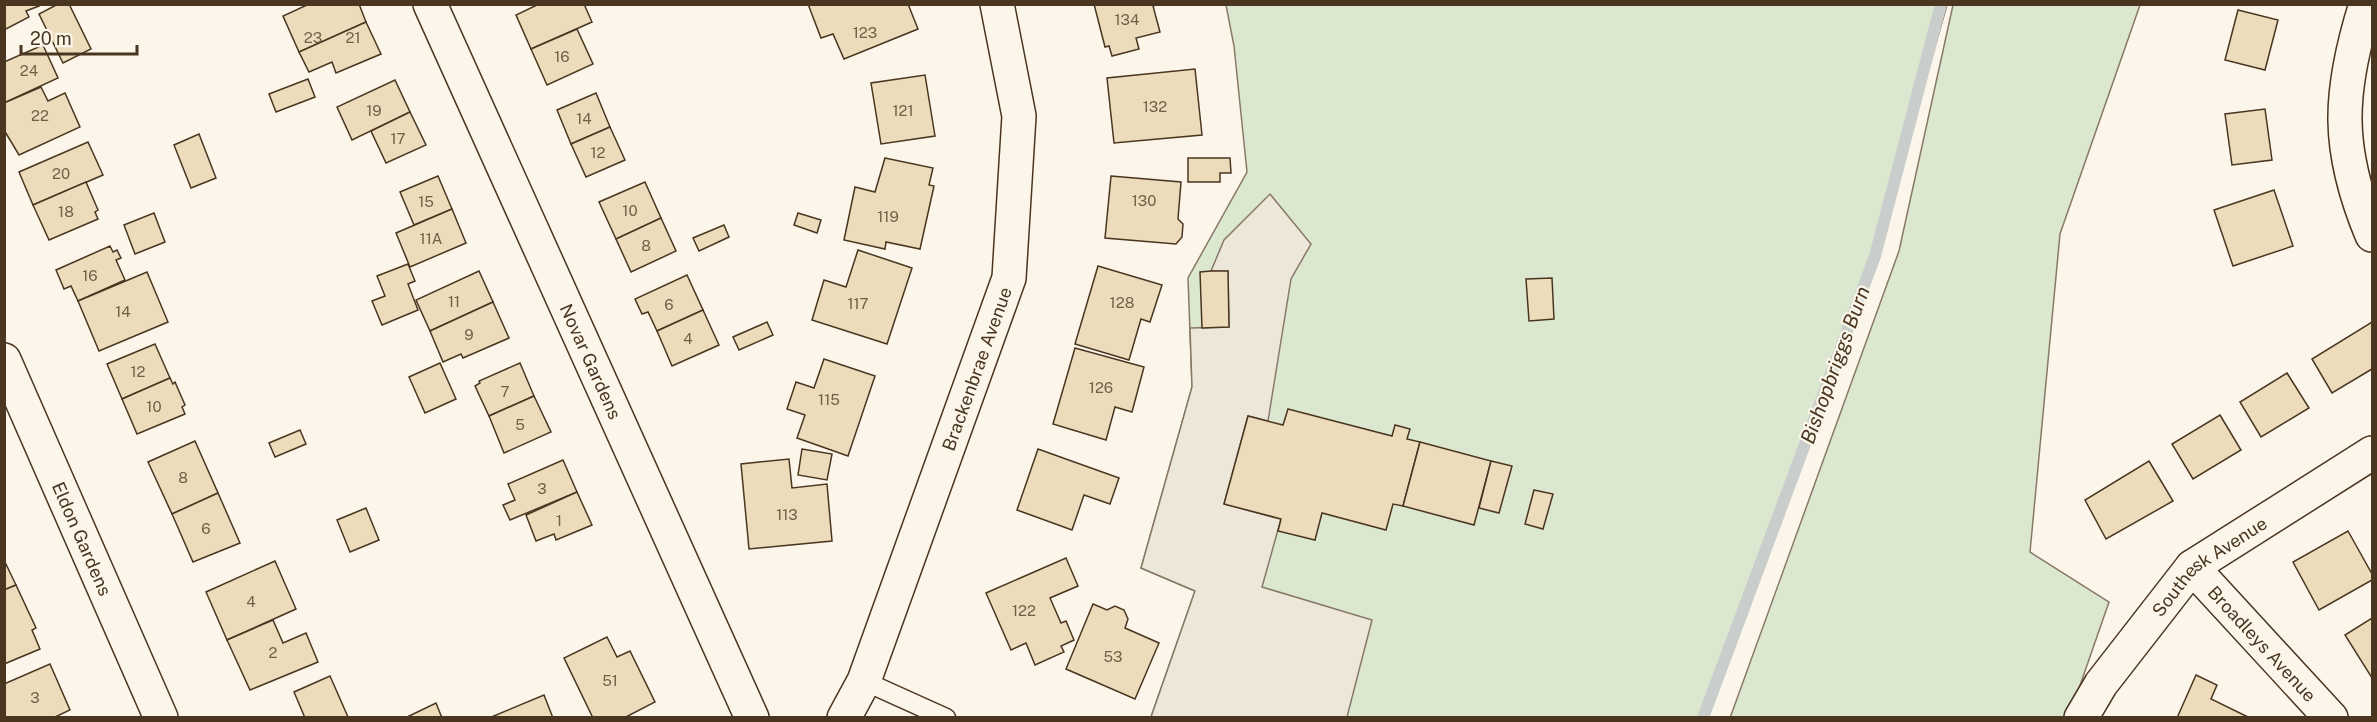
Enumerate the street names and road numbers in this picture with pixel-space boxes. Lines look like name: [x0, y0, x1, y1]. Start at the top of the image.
street label: Brackenbrae Avenue: [937, 284, 1015, 453]
street label: Novar Gardens: [556, 300, 626, 422]
street label: Eldon Gardens: [48, 478, 116, 599]
street label: Southesk Avenue: [2147, 512, 2270, 620]
street label: Broadleys Avenue: [2204, 581, 2321, 706]

